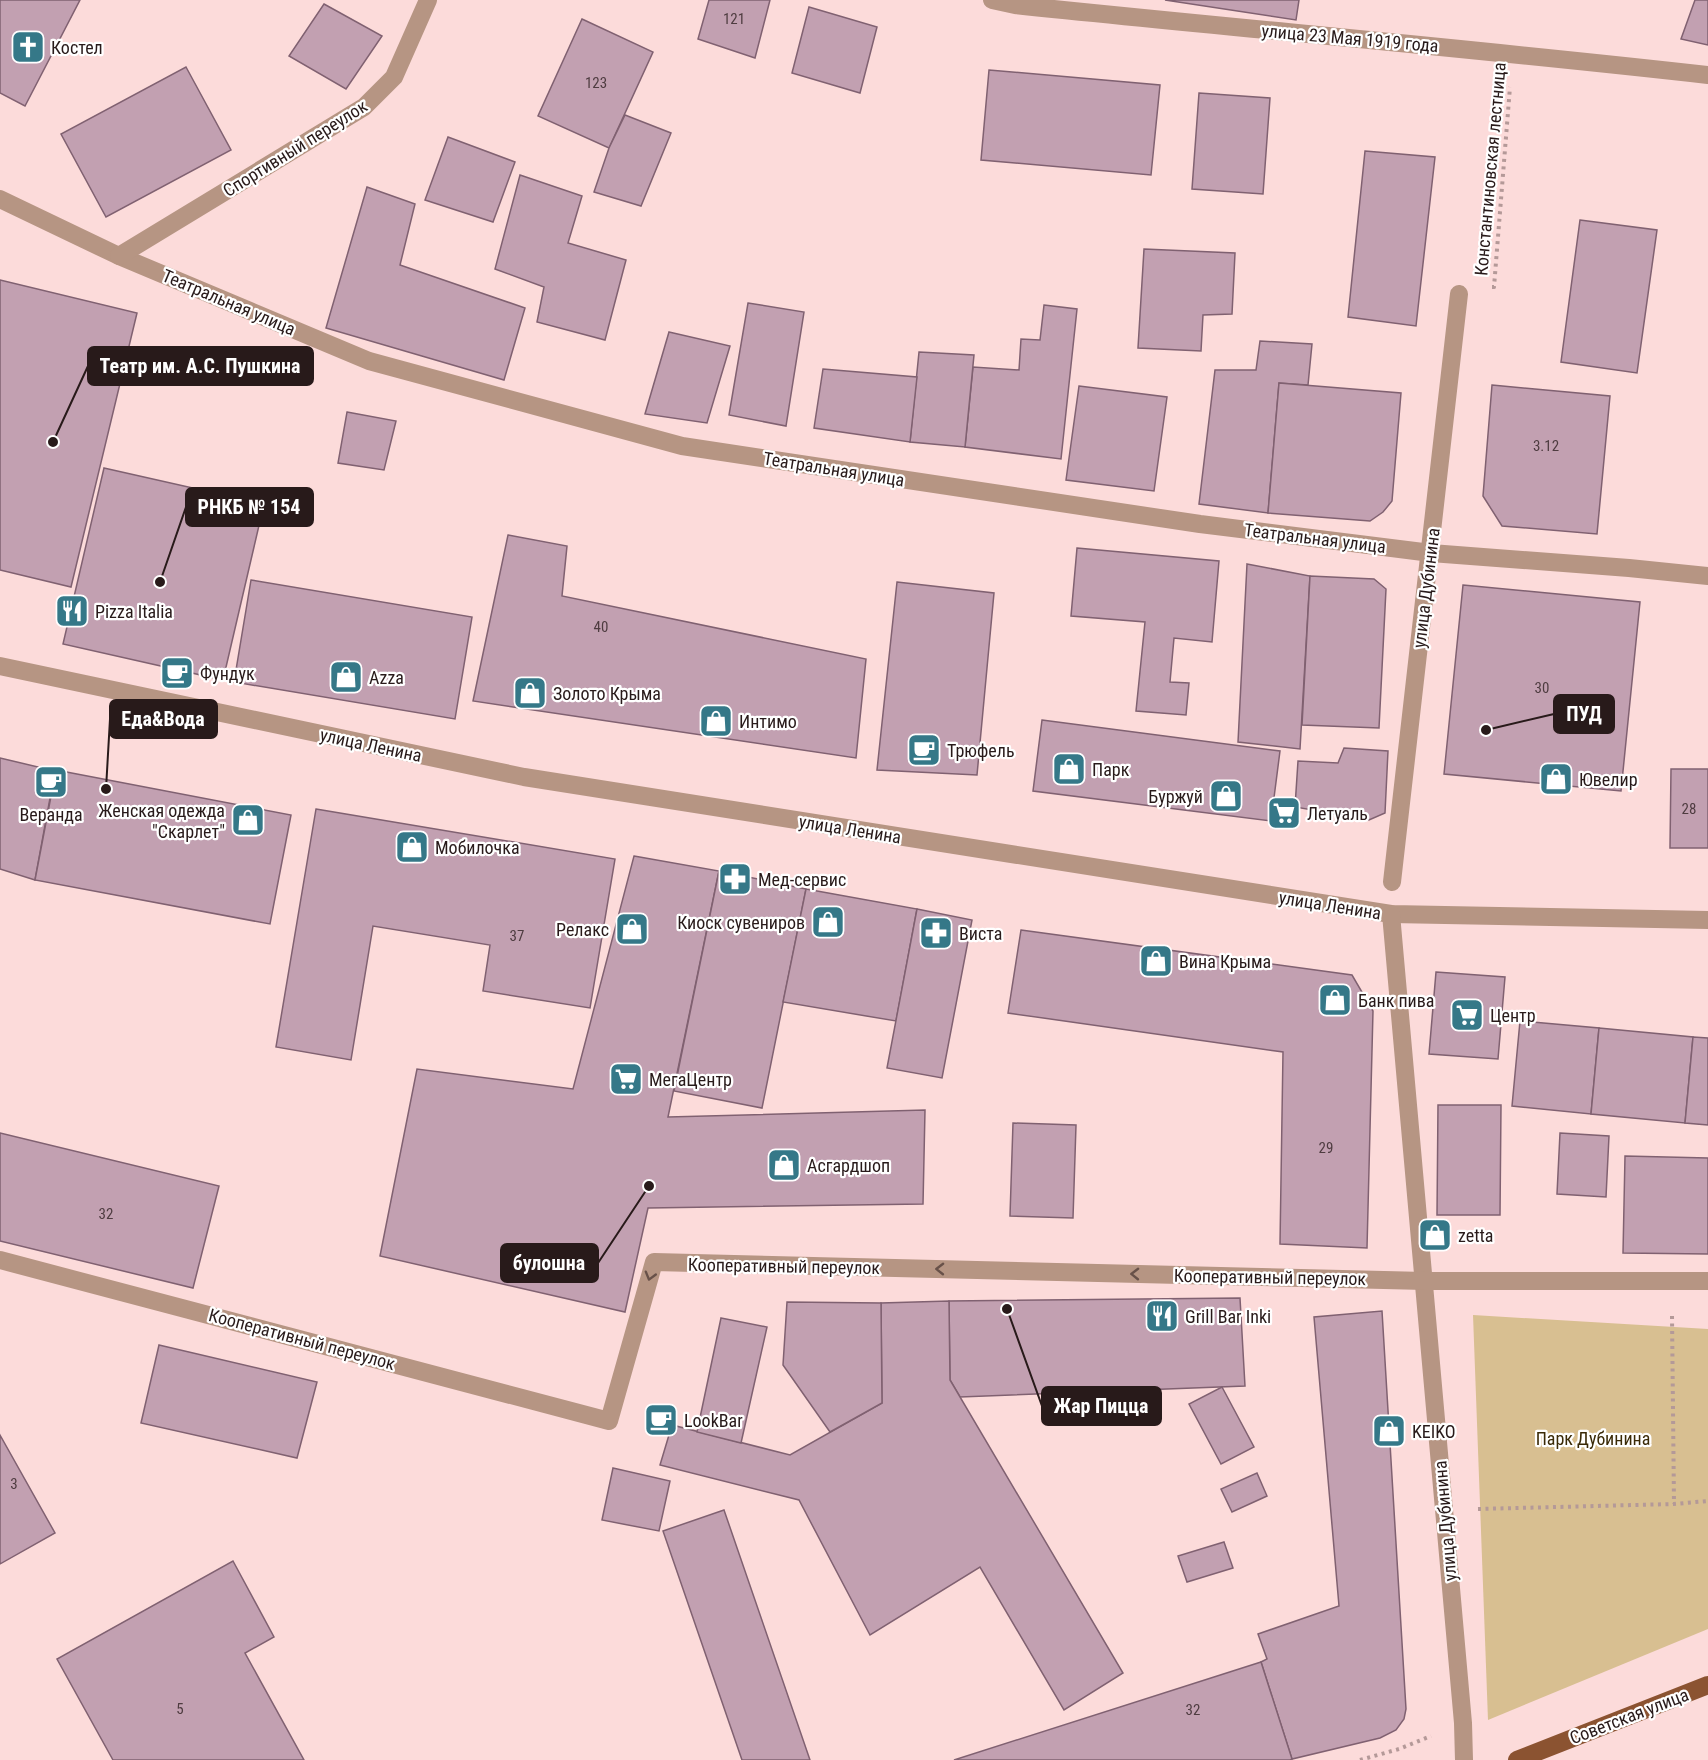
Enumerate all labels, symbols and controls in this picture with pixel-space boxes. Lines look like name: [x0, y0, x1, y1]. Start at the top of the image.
house number: 121: [723, 10, 745, 28]
street label: улица 23 Мая 1919 года: [1261, 20, 1439, 56]
church icon: Костел: [10, 29, 46, 65]
place label: Костел: [51, 37, 103, 58]
street label: Константиновская лестница: [1470, 61, 1510, 277]
house number: 123: [585, 74, 607, 92]
street label: Спортивный переулок: [219, 95, 371, 201]
street label: Театральная улица: [159, 264, 299, 340]
callout: Театр им. А.С. Пушкина: [88, 347, 313, 385]
text: Театр им. А.С. Пушкина: [100, 354, 300, 378]
house number: 3.12: [1533, 437, 1559, 455]
street label: Театральная улица: [762, 447, 906, 491]
callout: РНКБ № 154: [186, 488, 313, 526]
text: РНКБ № 154: [198, 495, 300, 519]
street label: Театральная улица: [1243, 519, 1387, 557]
street label: улица Дубинина: [1408, 527, 1444, 649]
restaurant icon: Pizza Italia: [54, 593, 90, 629]
place label: Pizza Italia: [95, 601, 173, 622]
house number: 40: [594, 618, 608, 636]
cafe icon: Фундук: [159, 655, 195, 691]
shop icon: Azza: [328, 659, 364, 695]
place label: Фундук: [200, 663, 255, 684]
place label: Azza: [369, 667, 404, 688]
shop icon: Золото Крыма: [512, 675, 548, 711]
house number: 30: [1535, 679, 1549, 697]
place label: Золото Крыма: [553, 683, 661, 704]
callout: ПУД: [1554, 695, 1614, 733]
callout: Еда&Вода: [110, 700, 217, 738]
text: ПУД: [1566, 702, 1602, 726]
shop icon: Интимо: [698, 703, 734, 739]
text: Еда&Вода: [121, 707, 205, 731]
place label: Интимо: [739, 711, 797, 732]
street label: улица Ленина: [318, 724, 424, 766]
cafe icon: Трюфель: [906, 732, 942, 768]
place label: Трюфель: [947, 740, 1015, 761]
shop icon: Парк: [1051, 751, 1087, 787]
place label: Парк: [1092, 759, 1130, 780]
shop icon: Ювелир: [1538, 761, 1574, 797]
cafe icon: Веранда: [33, 764, 69, 800]
place label: Ювелир: [1579, 769, 1638, 790]
shop icon: Буржуй: [1208, 778, 1244, 814]
place label: Буржуй: [1148, 786, 1203, 807]
supermarket icon: Летуаль: [1266, 795, 1302, 831]
place label: Женская одежда "Скарлет": [98, 800, 225, 842]
house number: 28: [1682, 800, 1696, 818]
shop icon: Женская одежда "Скарлет": [230, 802, 266, 838]
place label: Летуаль: [1307, 803, 1368, 824]
place label: Веранда: [19, 804, 83, 825]
street label: улица Ленина: [797, 811, 903, 847]
shop icon: Мобилочка: [394, 829, 430, 865]
place label: Мобилочка: [435, 837, 520, 858]
pharmacy icon: Мед-сервис: [717, 861, 753, 897]
place label: Мед-сервис: [758, 869, 846, 890]
street label: улица Ленина: [1277, 887, 1383, 923]
shop icon: Киоск сувениров: [810, 904, 846, 940]
shop icon: Релакс: [614, 911, 650, 947]
place label: Киоск сувениров: [677, 912, 805, 933]
pharmacy icon: Виста: [918, 915, 954, 951]
place label: Релакс: [556, 919, 609, 940]
place label: Виста: [959, 923, 1002, 944]
house number: 37: [510, 927, 524, 945]
shop icon: Вина Крыма: [1138, 943, 1174, 979]
place label: Вина Крыма: [1179, 951, 1271, 972]
shop icon: Банк пива: [1317, 982, 1353, 1018]
place label: Банк пива: [1358, 990, 1434, 1011]
supermarket icon: Центр: [1449, 997, 1485, 1033]
place label: Центр: [1490, 1005, 1536, 1026]
supermarket icon: МегаЦентр: [608, 1061, 644, 1097]
place label: МегаЦентр: [649, 1069, 732, 1090]
house number: 29: [1319, 1139, 1333, 1157]
shop icon: Асгардшоп: [766, 1147, 802, 1183]
place label: Асгардшоп: [807, 1155, 890, 1176]
house number: 32: [99, 1205, 113, 1223]
shop icon: zetta: [1417, 1217, 1453, 1253]
place label: zetta: [1458, 1225, 1493, 1246]
callout: булошна: [501, 1244, 598, 1282]
text: булошна: [513, 1251, 585, 1275]
street label: Кооперативный переулок: [688, 1254, 881, 1278]
one-way arrow: [936, 1263, 945, 1276]
street label: Кооперативный переулок: [1174, 1265, 1367, 1289]
one-way arrow: [1131, 1268, 1140, 1280]
one-way arrow: [645, 1271, 658, 1281]
restaurant icon: Grill Bar Inki: [1144, 1298, 1180, 1334]
street label: Кооперативный переулок: [206, 1304, 398, 1374]
place label: Grill Bar Inki: [1185, 1306, 1271, 1327]
callout: Жар Пицца: [1042, 1387, 1161, 1425]
text: Жар Пицца: [1054, 1394, 1148, 1418]
cafe icon: LookBar: [643, 1402, 679, 1438]
place label: LookBar: [684, 1410, 743, 1431]
shop icon: KEIKO: [1371, 1413, 1407, 1449]
place label: KEIKO: [1412, 1421, 1456, 1442]
park label: Парк Дубинина: [1536, 1428, 1650, 1449]
street label: улица Дубинина: [1429, 1460, 1461, 1582]
house number: 3: [10, 1475, 18, 1493]
street label: Советская улица: [1567, 1684, 1691, 1748]
house number: 5: [176, 1700, 184, 1718]
house number: 32: [1186, 1701, 1200, 1719]

